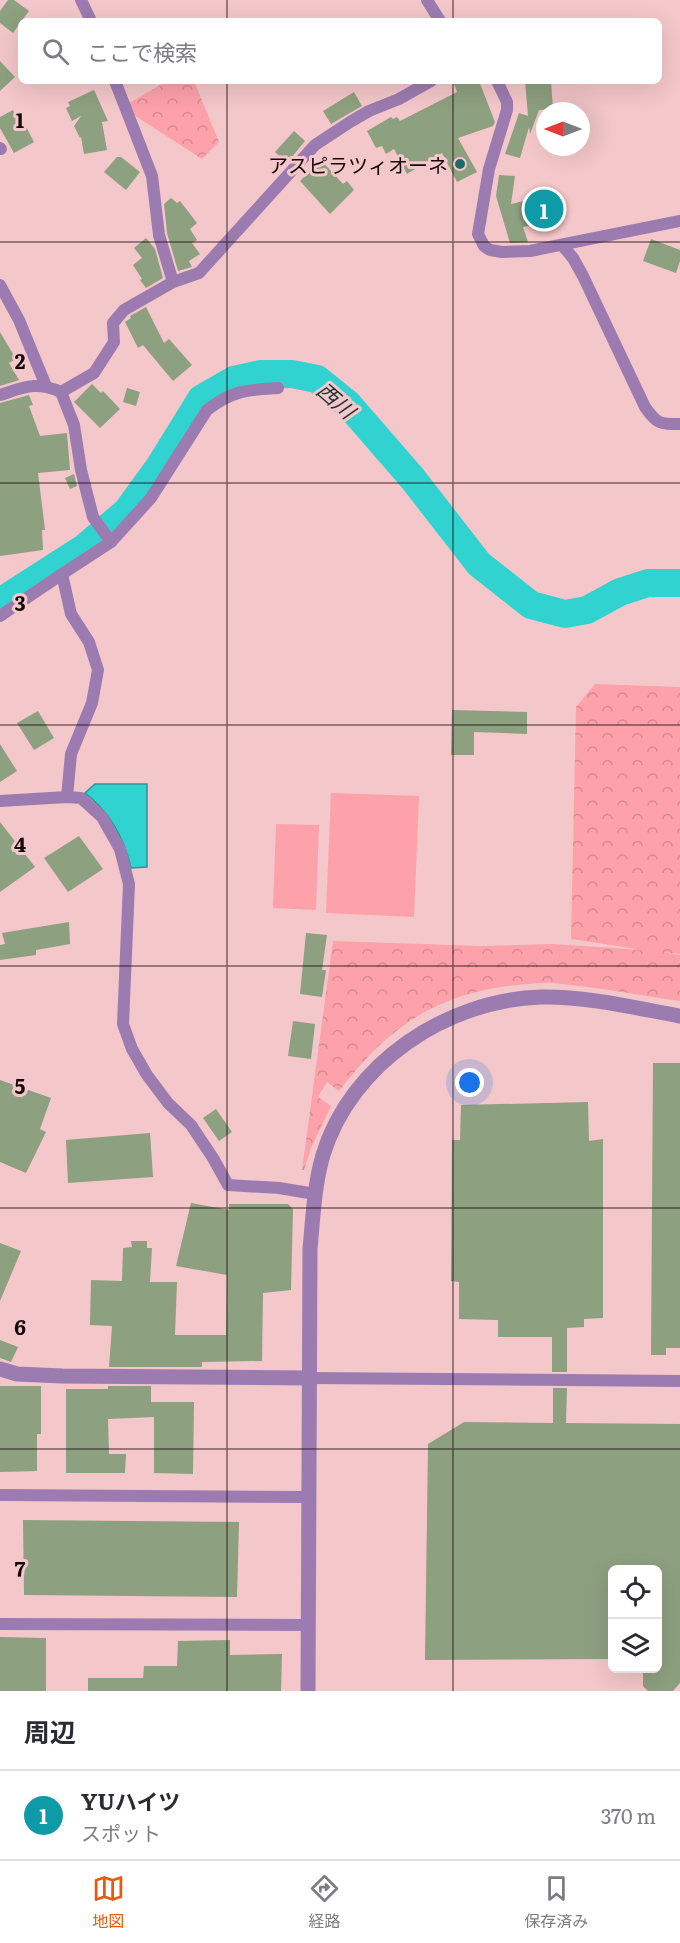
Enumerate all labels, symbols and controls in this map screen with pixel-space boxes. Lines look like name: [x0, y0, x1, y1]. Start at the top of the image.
search box: [18, 18, 662, 84]
icon: search: [39, 35, 72, 68]
text: ここで検索: [87, 35, 197, 68]
north arrow: [536, 102, 590, 156]
text: 1: [16, 104, 24, 134]
place label: アスピラツィオーネ: [268, 149, 448, 179]
marker: アスピラツィオーネ: [453, 157, 467, 171]
pin: 1: [524, 186, 564, 232]
text: 2: [15, 345, 26, 375]
water label: 西川: [311, 374, 365, 426]
text: 3: [14, 587, 26, 617]
text: 4: [14, 828, 26, 858]
your location: [455, 1068, 484, 1097]
text: 5: [15, 1070, 26, 1100]
text: 6: [14, 1311, 26, 1341]
text: 7: [15, 1553, 26, 1583]
map controls: [608, 1565, 662, 1673]
button: locate: [608, 1565, 662, 1619]
button: layers: [608, 1619, 662, 1673]
text: 周辺: [24, 1711, 76, 1750]
text: YUハイツ: [81, 1784, 180, 1817]
text: 1: [39, 1800, 48, 1830]
text: 370 m: [601, 1800, 656, 1830]
text: スポット: [81, 1817, 161, 1847]
tab: 地図: [92, 1872, 125, 1932]
tab: 経路: [308, 1872, 341, 1932]
tab: 保存済み: [524, 1872, 588, 1932]

